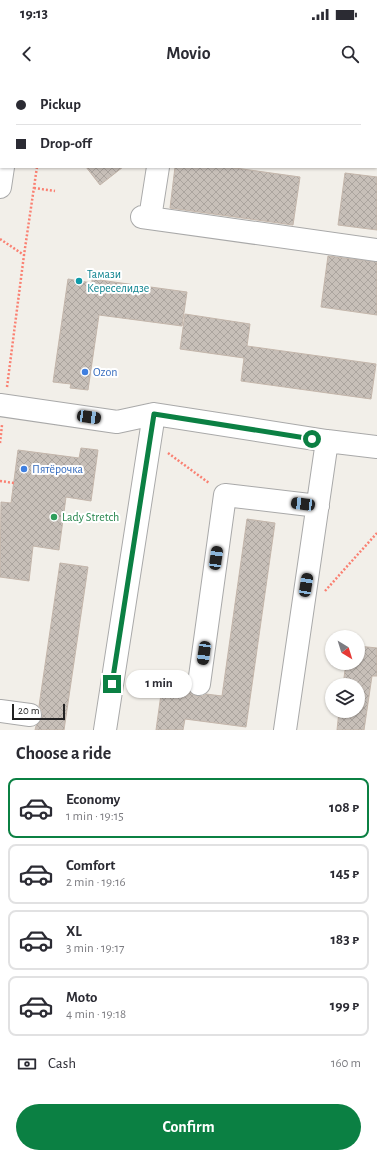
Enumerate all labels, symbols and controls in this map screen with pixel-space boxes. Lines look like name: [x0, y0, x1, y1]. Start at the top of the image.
text: 19:13: [20, 6, 48, 21]
icon: back: [16, 43, 38, 65]
icon: search: [339, 43, 361, 65]
text: Movio: [166, 45, 211, 63]
text: Pickup: [40, 97, 81, 112]
text: Drop-off: [40, 136, 92, 151]
place label: Тамази Кереселидзе: [87, 268, 149, 294]
marker: Тамази Кереселидзе: [74, 276, 84, 286]
place label: Ozon: [93, 366, 117, 378]
marker: Ozon: [80, 367, 90, 377]
car: [76, 409, 102, 425]
route start: [303, 430, 321, 448]
place label: Пятёрочка: [32, 463, 84, 475]
marker: Пятёрочка: [19, 464, 29, 474]
car: [290, 497, 316, 511]
place label: Lady Stretch: [62, 511, 119, 524]
marker: Lady Stretch: [49, 512, 59, 522]
car: [208, 545, 224, 571]
car: [298, 572, 314, 598]
north arrow: [325, 630, 365, 670]
map controls: [325, 630, 365, 718]
car: [196, 640, 212, 666]
callout: 1 min: [126, 670, 192, 698]
route end: [103, 675, 121, 693]
text: 1 min: [145, 677, 173, 690]
button: layers: [325, 678, 365, 718]
scale bar: [12, 702, 65, 721]
text: 20 m: [18, 705, 39, 716]
text: Choose a ride: [16, 745, 111, 763]
icon: car: [18, 790, 54, 826]
text: Economy: [66, 792, 120, 807]
text: 108 ₽: [329, 800, 359, 815]
text: 1 min · 19:15: [66, 810, 124, 823]
icon: car: [18, 856, 54, 892]
text: Comfort: [66, 858, 115, 873]
text: 145 ₽: [330, 866, 359, 881]
text: 2 min · 19:16: [66, 876, 126, 889]
icon: car: [18, 922, 54, 958]
text: XL: [66, 924, 82, 939]
text: 183 ₽: [330, 932, 359, 947]
text: 3 min · 19:17: [66, 942, 124, 955]
icon: car: [18, 988, 54, 1024]
text: Moto: [66, 990, 98, 1005]
text: 199 ₽: [330, 998, 359, 1013]
text: 4 min · 19:18: [66, 1008, 126, 1021]
icon: cash: [16, 1053, 38, 1075]
text: Cash: [48, 1056, 76, 1071]
text: 160 m: [331, 1057, 361, 1070]
button: Confirm: [16, 1104, 361, 1150]

